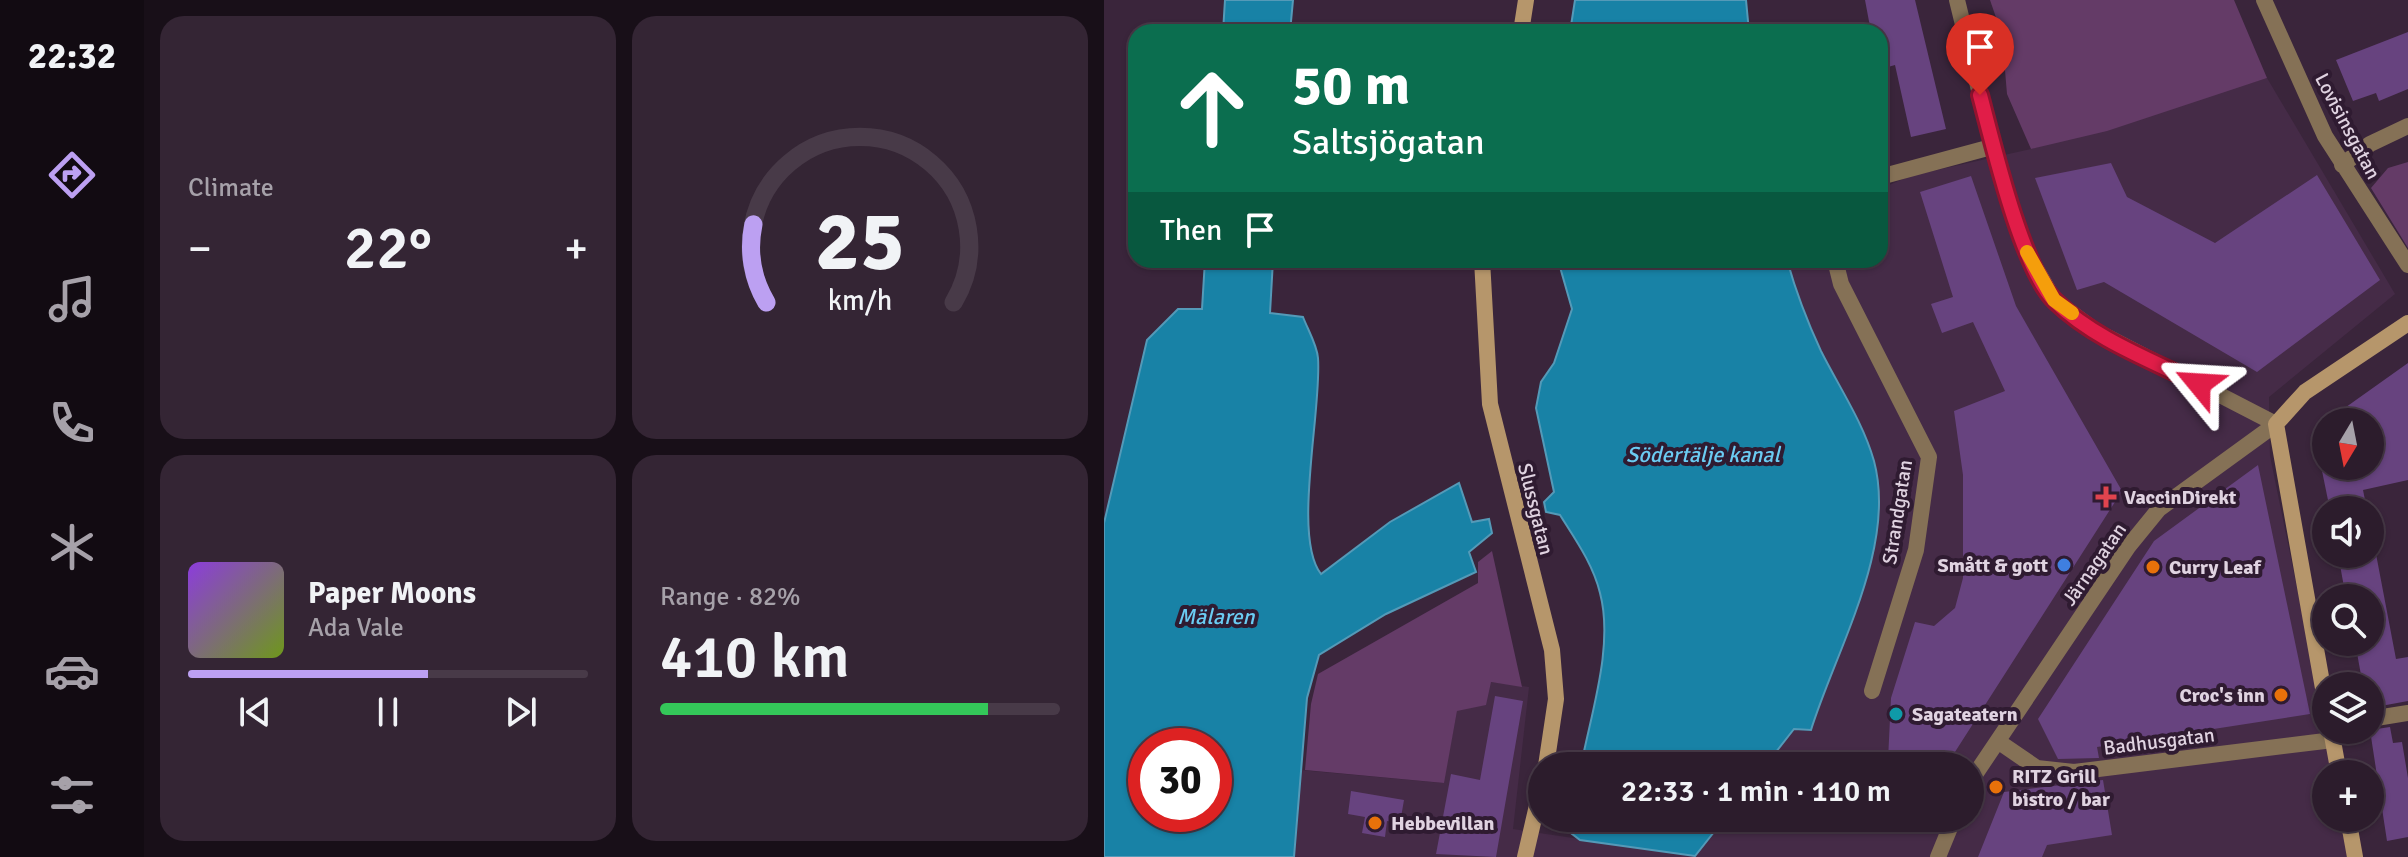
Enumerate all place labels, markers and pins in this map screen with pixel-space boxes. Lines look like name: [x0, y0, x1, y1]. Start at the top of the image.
pin: [1946, 13, 2014, 95]
place label: VaccinDirekt: [2124, 485, 2237, 510]
marker: VaccinDirekt: [2095, 486, 2117, 508]
place label: Smått & gott: [1938, 553, 2048, 578]
place label: Curry Leaf: [2169, 555, 2262, 580]
marker: Smått & gott: [2055, 556, 2073, 574]
marker: Curry Leaf: [2144, 558, 2162, 576]
place label: Croc's inn: [2179, 683, 2265, 708]
marker: Croc's inn: [2272, 686, 2290, 704]
place label: Sagateatern: [1912, 702, 2018, 727]
marker: Sagateatern: [1887, 705, 1905, 723]
place label: RITZ Grill bistro / bar: [2012, 764, 2110, 812]
marker: RITZ Grill bistro / bar: [1987, 778, 2005, 796]
place label: Hebbevillan: [1391, 811, 1495, 836]
marker: Hebbevillan: [1366, 814, 1384, 832]

